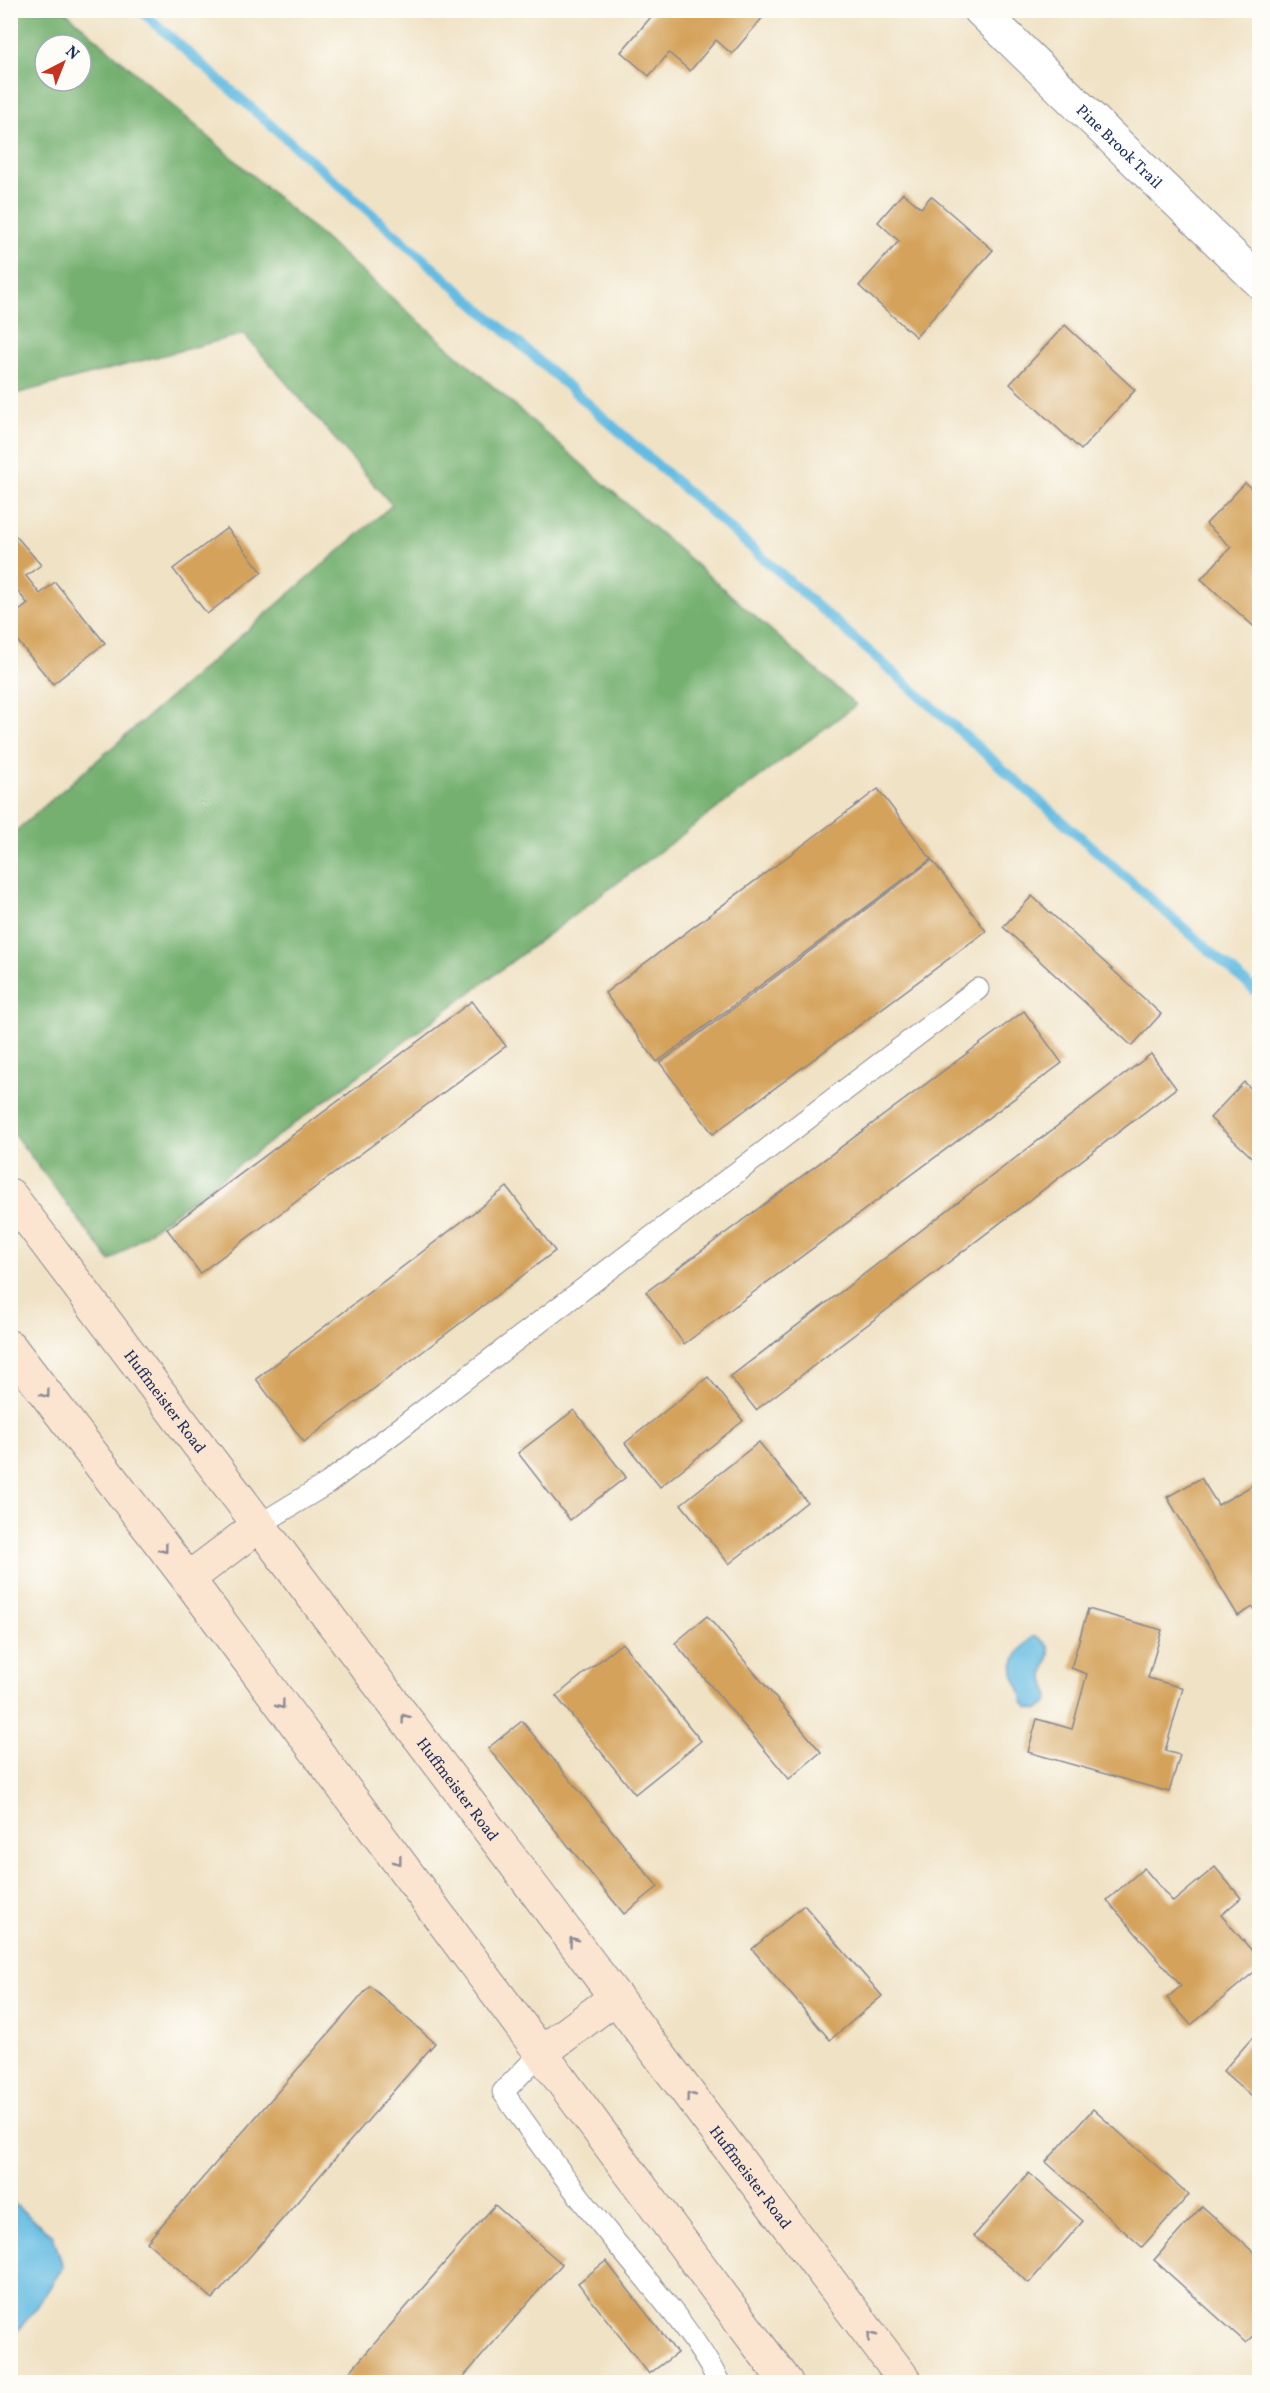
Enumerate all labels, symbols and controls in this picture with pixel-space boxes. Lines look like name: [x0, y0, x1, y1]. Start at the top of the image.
north arrow: [33, 33, 93, 93]
text: N: [60, 41, 84, 66]
street label: Pine Brook Trail: [1070, 100, 1167, 195]
street label: Huffmeister Road: [118, 1346, 210, 1458]
one-way arrow: [39, 1387, 50, 1398]
one-way arrow: [157, 1542, 168, 1553]
one-way arrow: [274, 1698, 285, 1709]
one-way arrow: [401, 1714, 412, 1725]
street label: Huffmeister Road: [410, 1734, 503, 1846]
one-way arrow: [390, 1854, 401, 1865]
one-way arrow: [569, 1936, 580, 1947]
one-way arrow: [687, 2092, 698, 2103]
street label: Huffmeister Road: [703, 2122, 796, 2234]
one-way arrow: [867, 2331, 878, 2342]

